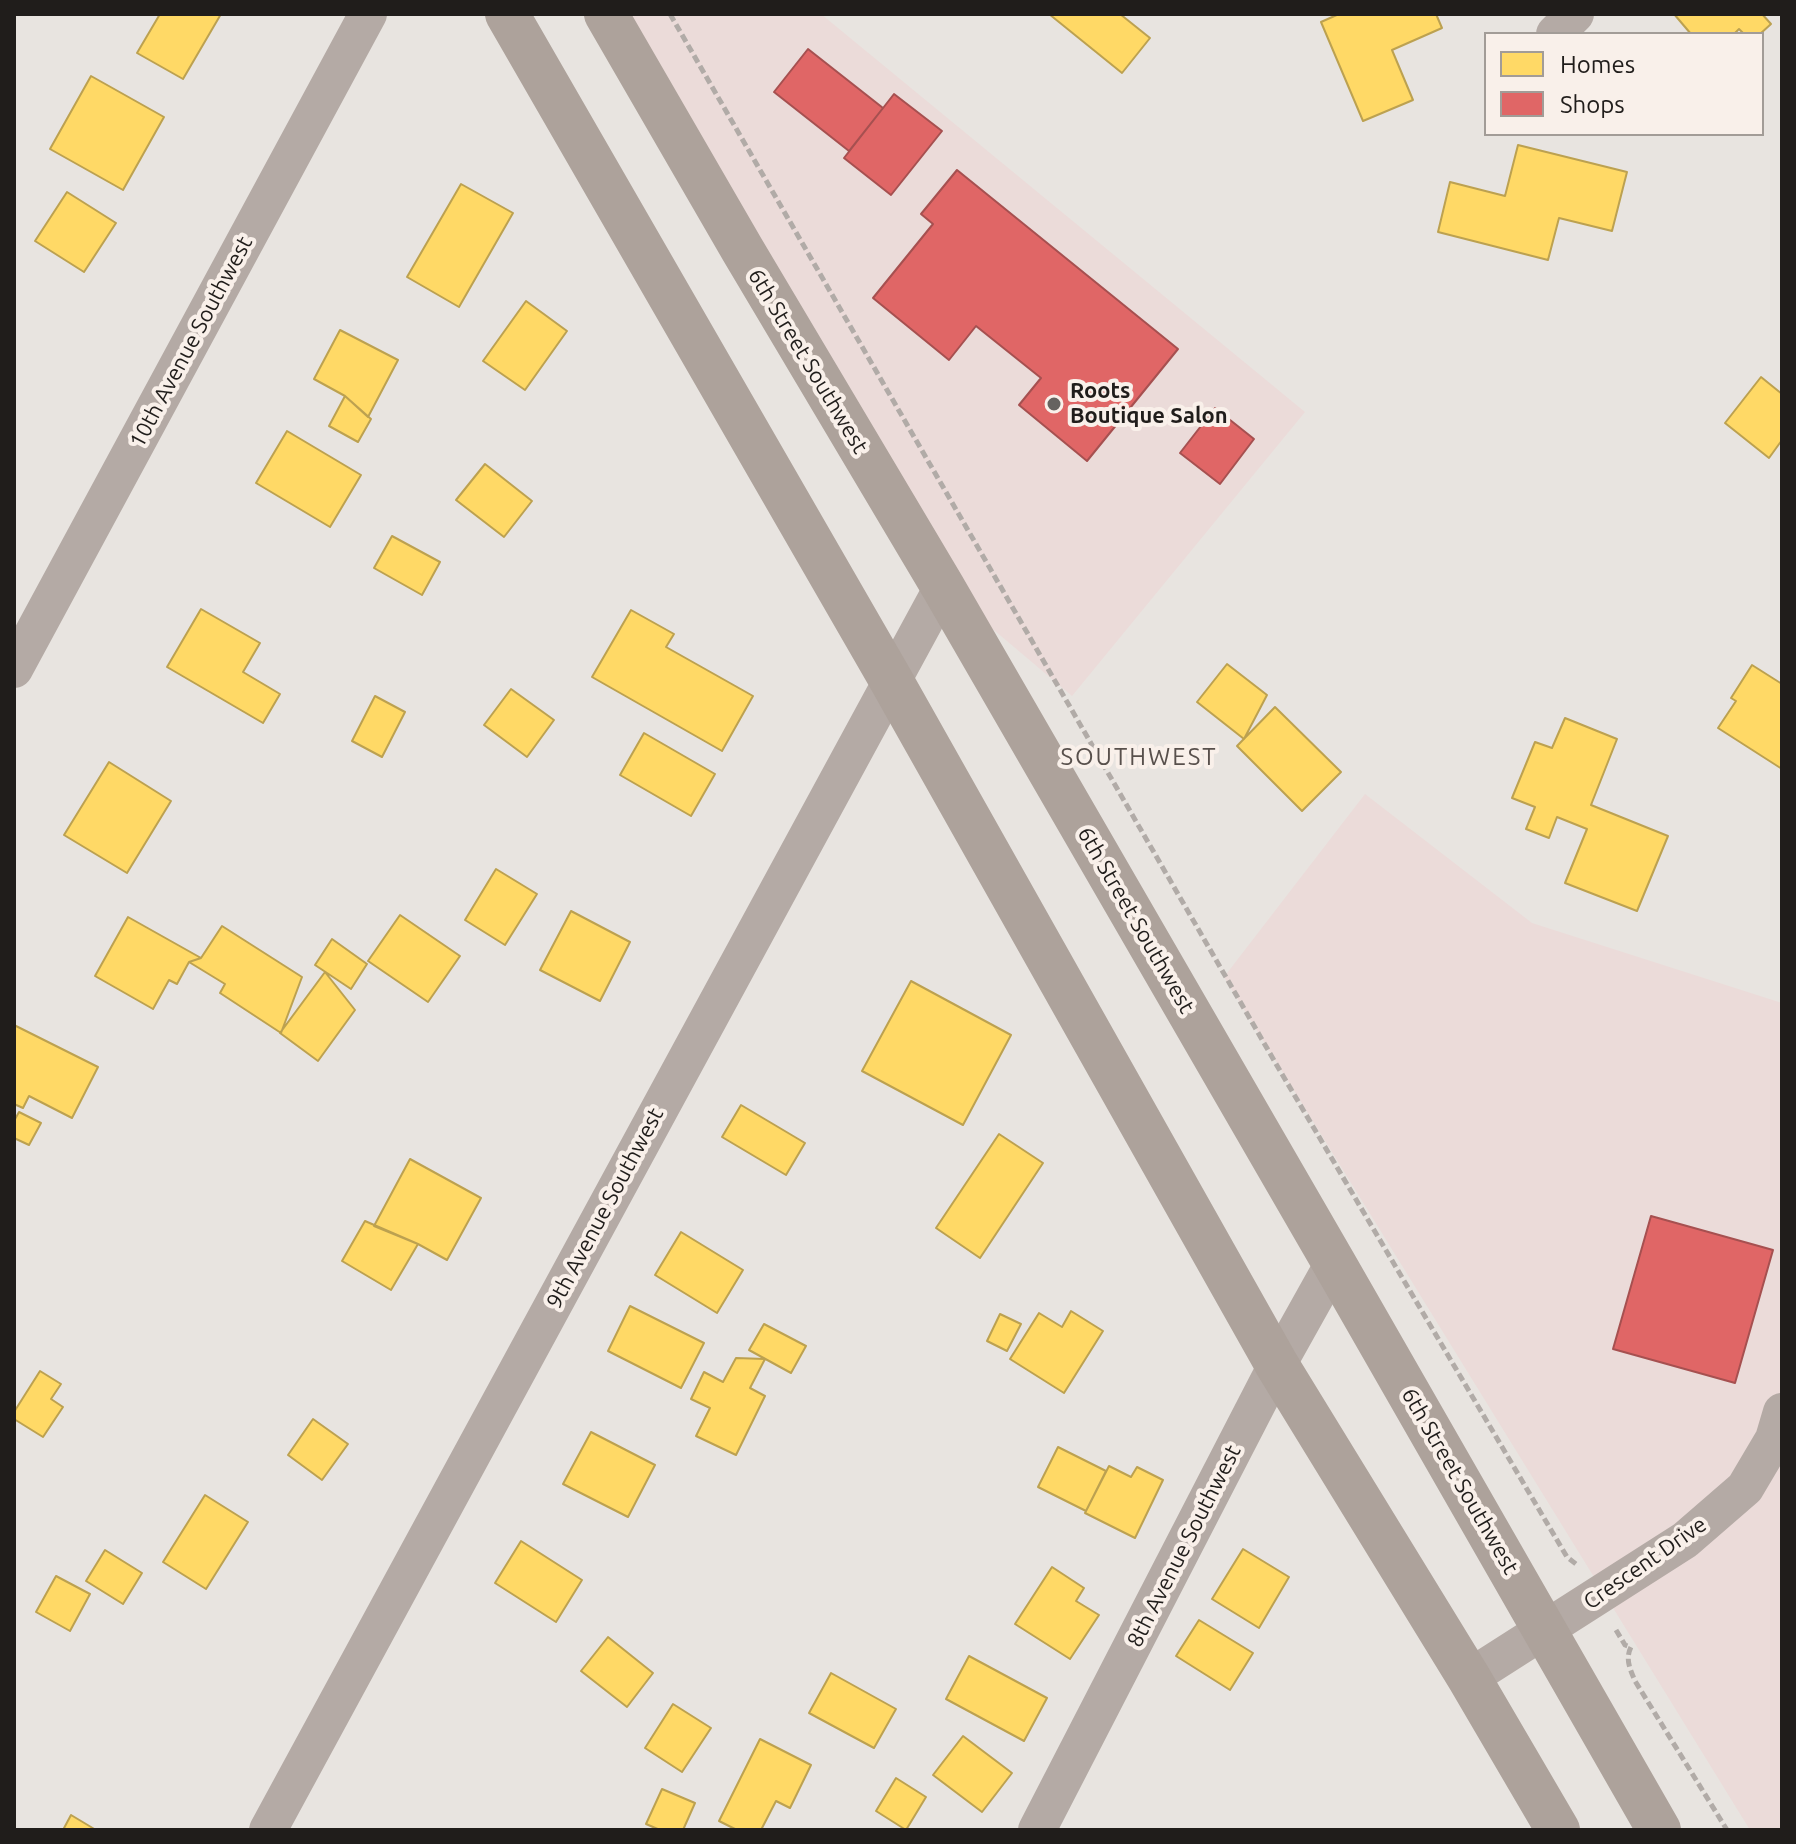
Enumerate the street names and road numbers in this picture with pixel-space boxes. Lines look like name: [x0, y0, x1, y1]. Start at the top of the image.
street label: 10th Avenue Southwest: [124, 232, 258, 452]
street label: 6th Street Southwest: [742, 264, 874, 458]
street label: 6th Street Southwest: [1072, 822, 1200, 1018]
street label: 9th Avenue Southwest: [541, 1103, 669, 1313]
street label: 6th Street Southwest: [1396, 1383, 1524, 1579]
street label: 8th Avenue Southwest: [1122, 1441, 1246, 1651]
street label: Crescent Drive: [1578, 1511, 1712, 1615]

